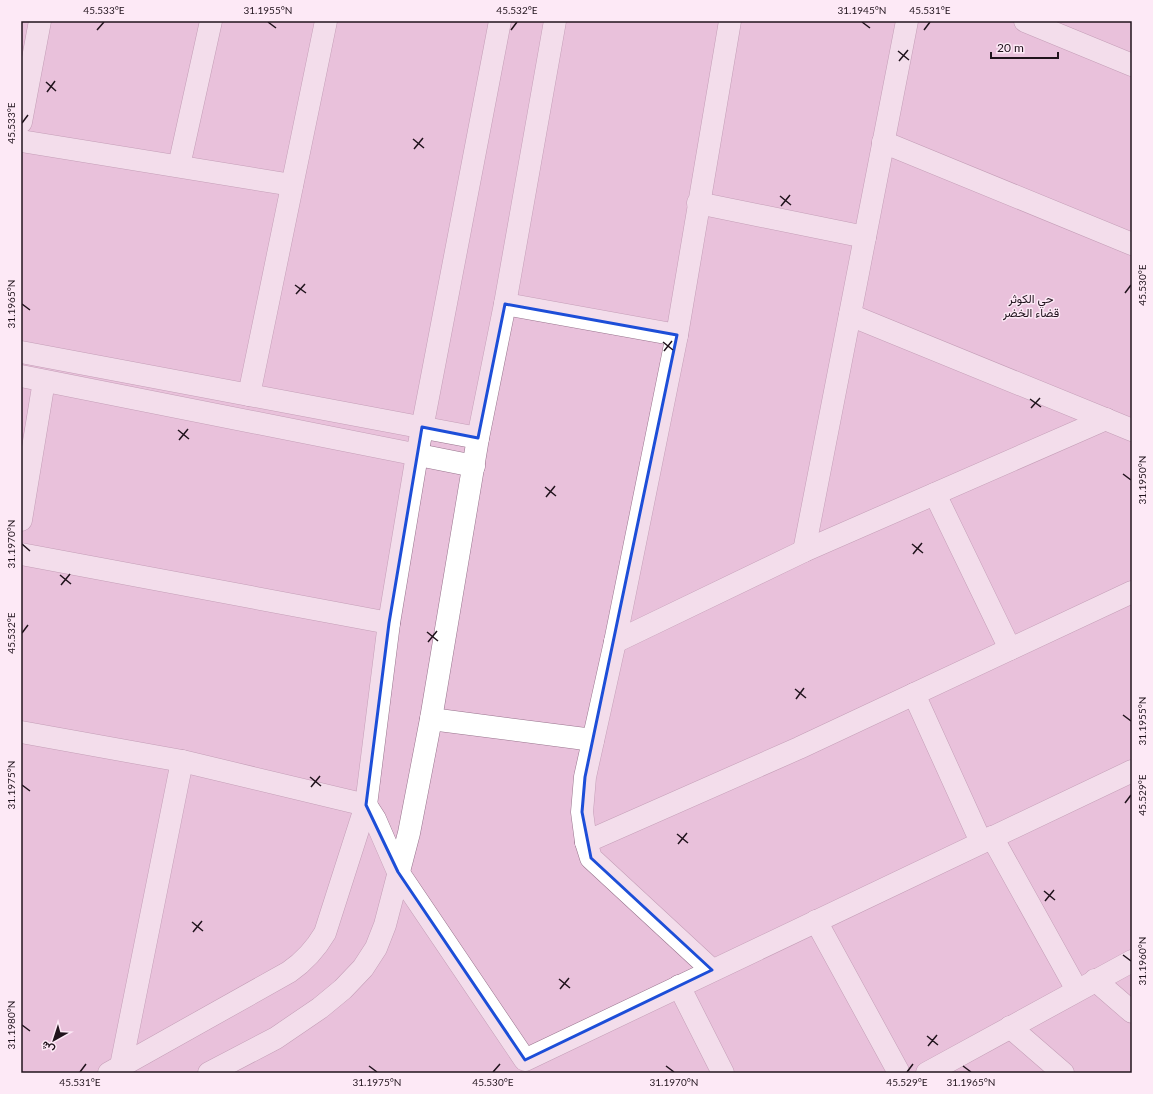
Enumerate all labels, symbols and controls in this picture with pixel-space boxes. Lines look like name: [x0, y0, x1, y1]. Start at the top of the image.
text: 45.533°E: [83, 4, 125, 16]
text: 31.1955°N: [244, 4, 292, 16]
text: 45.532°E: [496, 4, 538, 16]
text: 31.1945°N: [838, 4, 886, 16]
text: 45.531°E: [909, 4, 951, 16]
scale bar: [991, 34, 1058, 60]
text: 20 m: [997, 40, 1024, 55]
text: 45.533°E: [5, 102, 17, 144]
text: 45.530°E: [1136, 264, 1148, 306]
text: 31.1965°N: [5, 280, 17, 328]
district label: حي الكوثر قضاء الخضر: [1002, 291, 1059, 321]
text: 31.1950°N: [1136, 456, 1148, 504]
text: 31.1970°N: [5, 520, 17, 568]
text: 45.532°E: [5, 612, 17, 654]
text: 31.1955°N: [1136, 697, 1148, 745]
text: 31.1975°N: [5, 761, 17, 809]
text: 45.529°E: [1136, 774, 1148, 816]
text: 31.1960°N: [1136, 937, 1148, 985]
text: 31.1980°N: [5, 1001, 17, 1049]
north arrow: [34, 1020, 74, 1060]
text: ش: [38, 1038, 57, 1057]
text: 45.531°E: [59, 1076, 101, 1088]
text: 31.1975°N: [353, 1076, 401, 1088]
text: 45.530°E: [472, 1076, 514, 1088]
text: 31.1970°N: [650, 1076, 698, 1088]
text: 45.529°E: [886, 1076, 928, 1088]
text: 31.1965°N: [947, 1076, 995, 1088]

